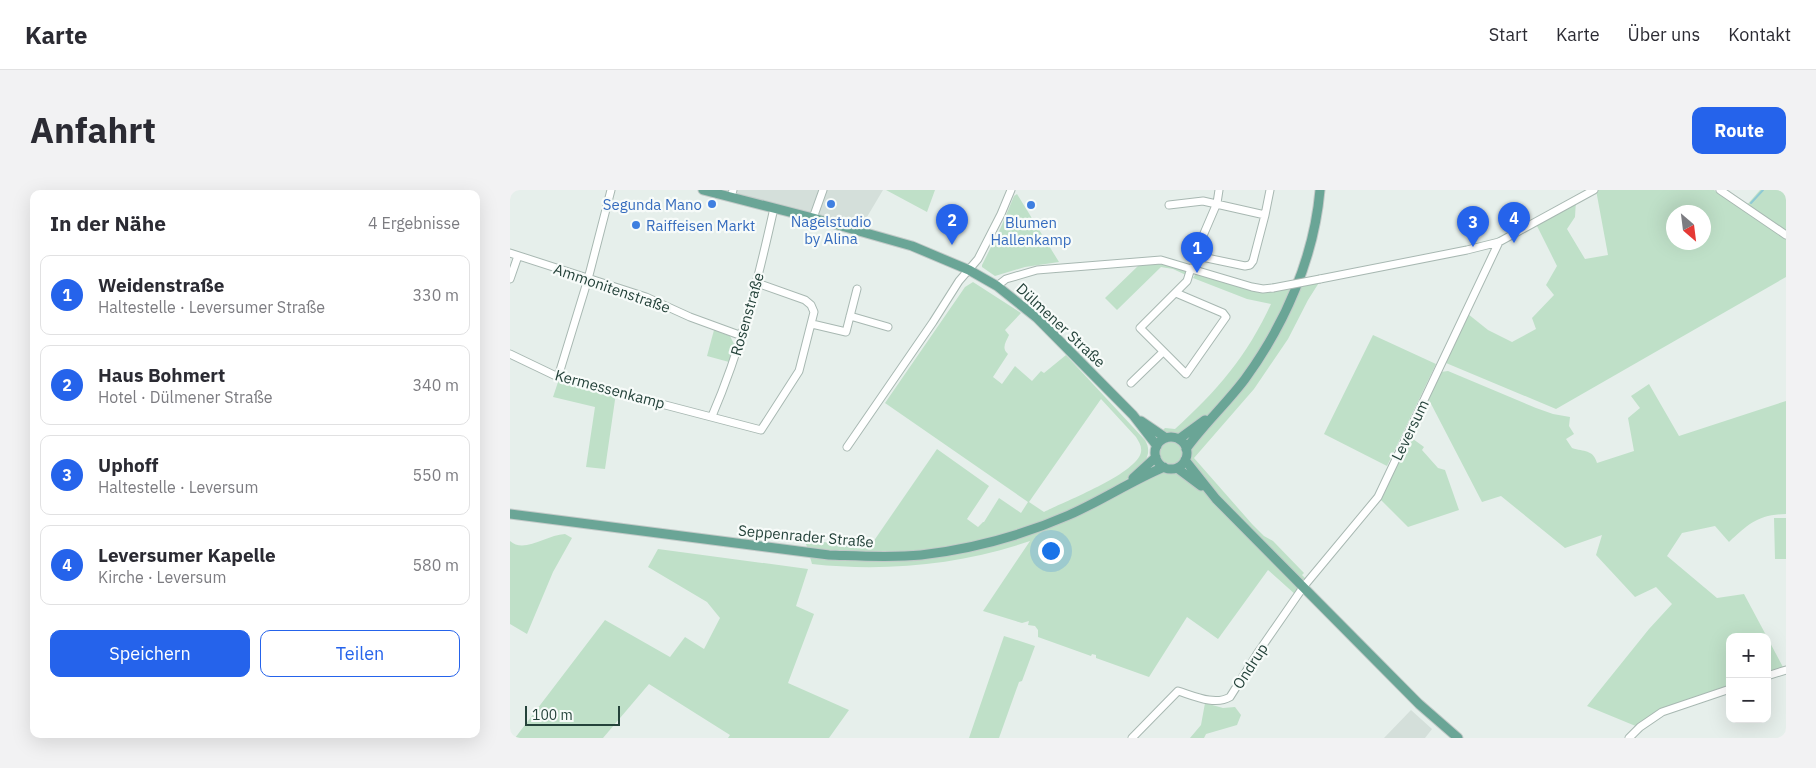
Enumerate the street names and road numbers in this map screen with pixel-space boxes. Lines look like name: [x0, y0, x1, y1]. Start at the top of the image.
street label: Ammonitenstraße: [551, 259, 673, 317]
street label: Rosenstraße: [726, 270, 768, 358]
street label: Dülmener Straße: [1012, 279, 1110, 371]
street label: Kermessenkamp: [553, 365, 667, 413]
street label: Leversum: [1387, 396, 1433, 464]
street label: Seppenrader Straße: [738, 521, 874, 551]
street label: Ondrup: [1228, 640, 1272, 692]

